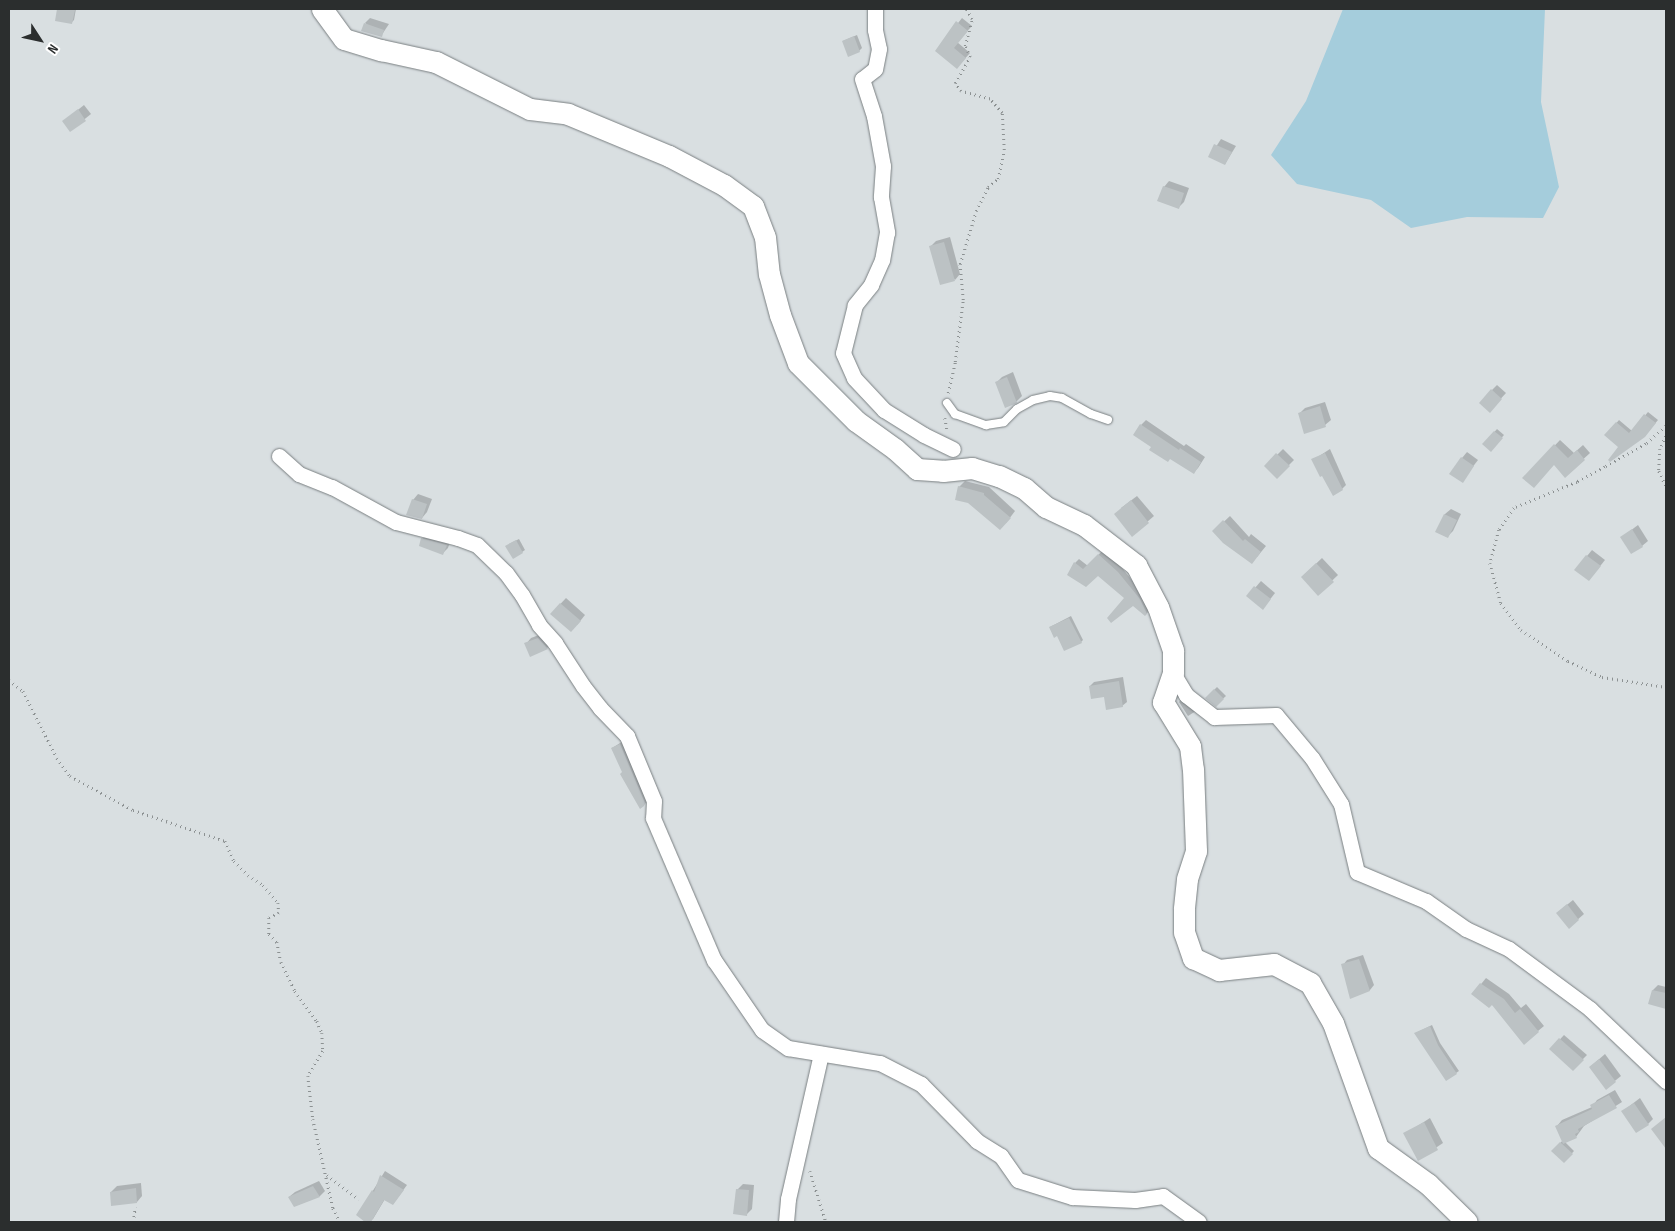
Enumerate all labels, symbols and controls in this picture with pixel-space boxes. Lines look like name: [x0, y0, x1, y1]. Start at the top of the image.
north arrow: [15, 15, 65, 65]
text: N: [44, 41, 62, 57]

